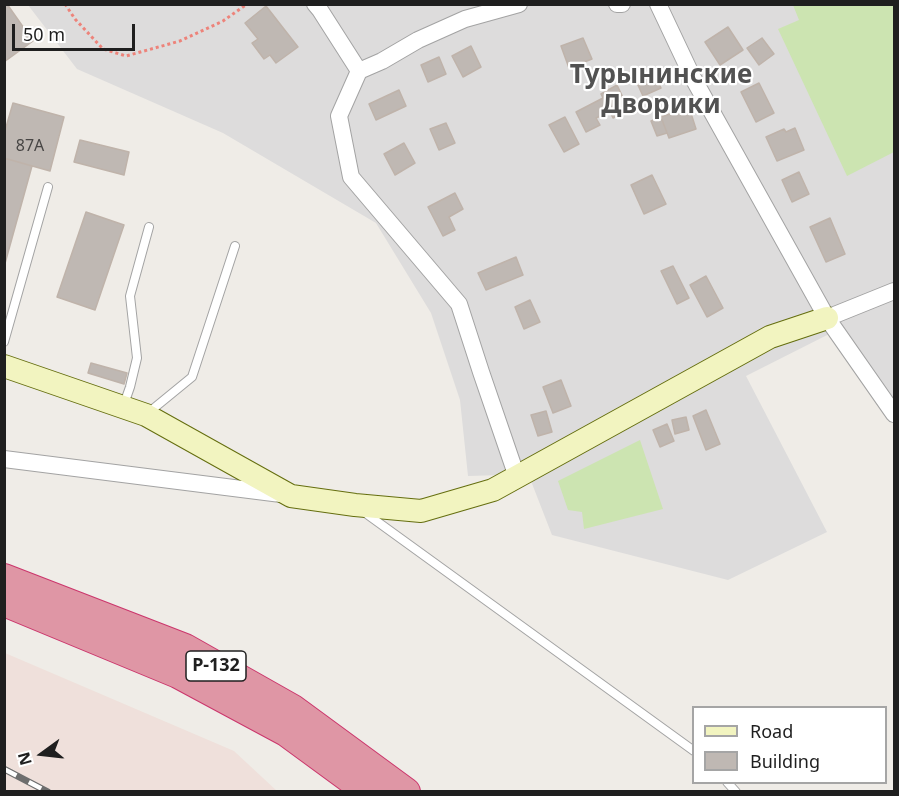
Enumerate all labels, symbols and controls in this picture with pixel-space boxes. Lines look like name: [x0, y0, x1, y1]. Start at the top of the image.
scale bar: [15, 12, 138, 50]
text: 50 m: [23, 22, 65, 46]
district label: Турынинские Дворики: [570, 60, 752, 122]
house number: 87А: [16, 136, 44, 156]
road number: Р-132: [186, 651, 246, 681]
legend: [692, 706, 887, 784]
text: Road: [750, 719, 793, 743]
north arrow: [12, 724, 72, 784]
text: Building: [750, 749, 820, 773]
text: N: [12, 750, 37, 768]

